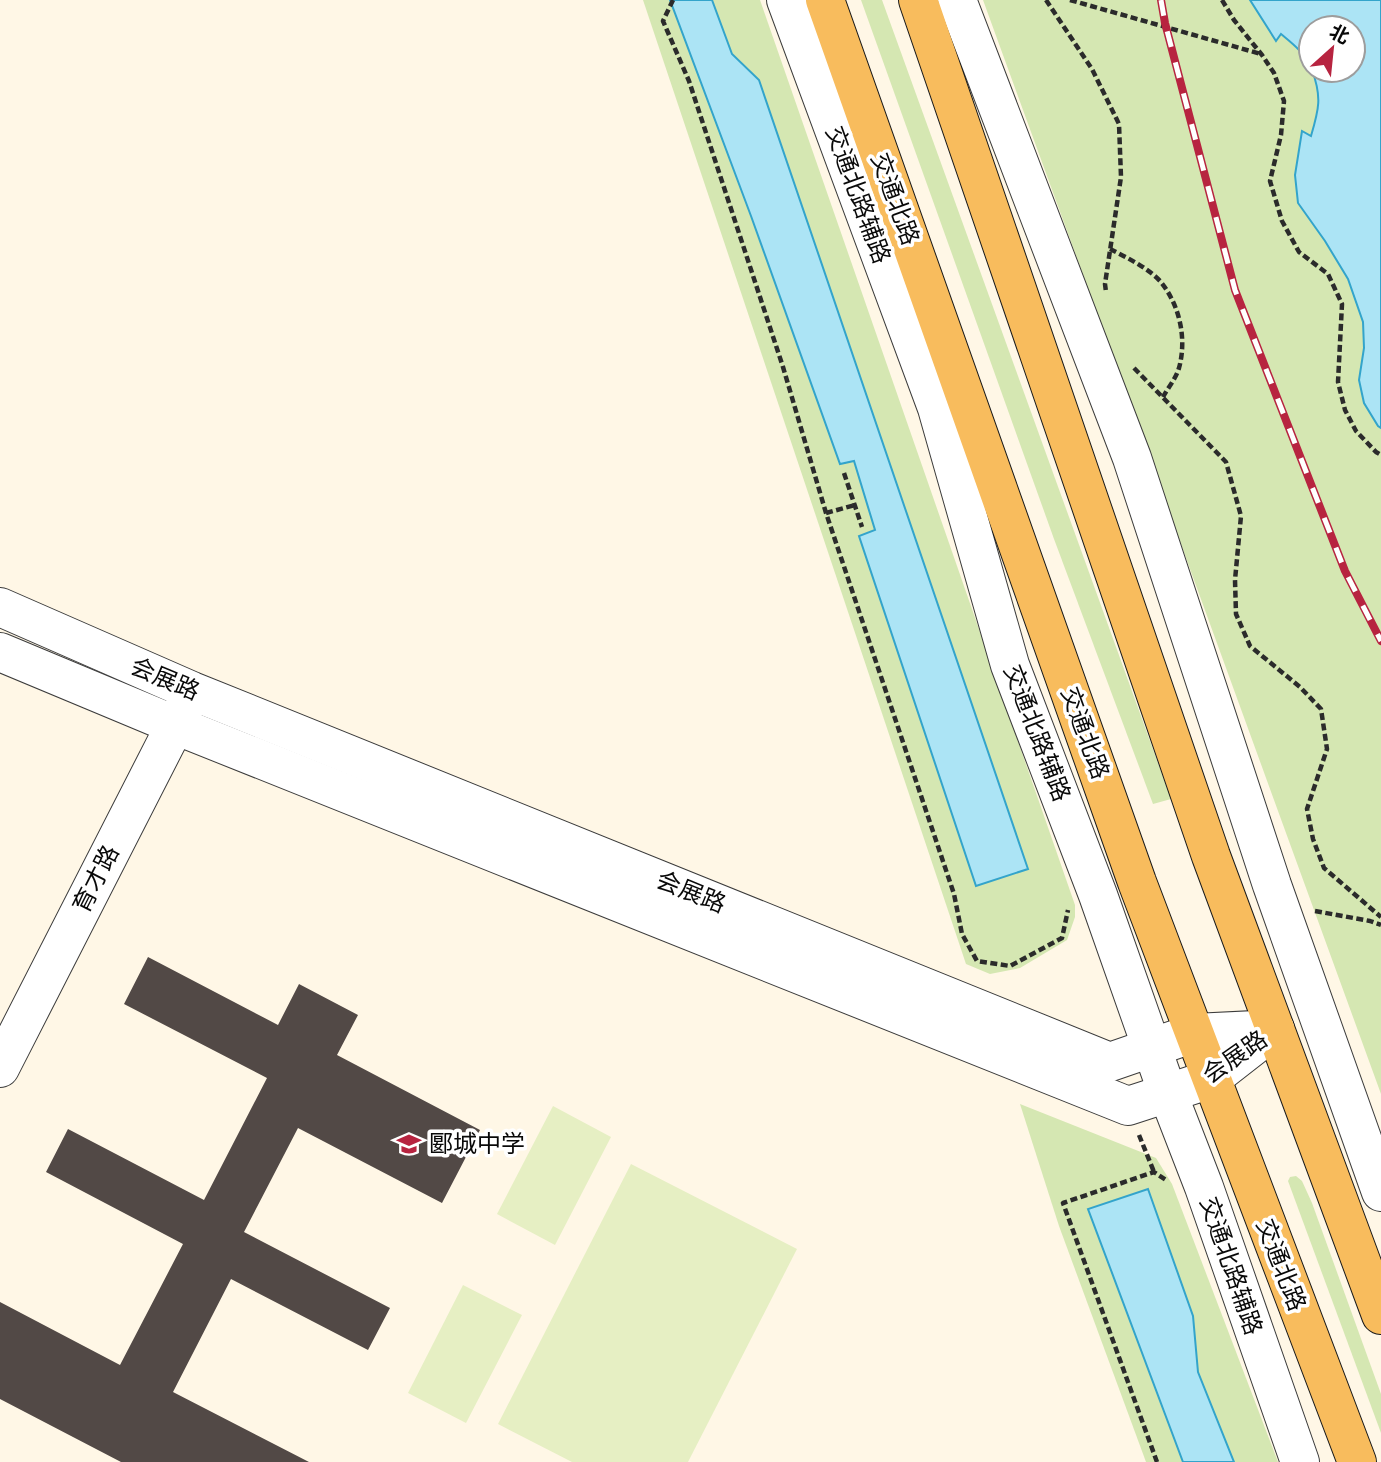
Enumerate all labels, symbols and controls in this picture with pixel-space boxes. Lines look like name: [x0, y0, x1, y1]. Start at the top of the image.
north arrow: [1297, 14, 1367, 84]
text: 北: [1326, 20, 1353, 49]
street label: 交通北路辅路: [820, 122, 896, 268]
street label: 交通北路: [865, 149, 925, 249]
street label: 会展路: [126, 651, 204, 706]
street label: 交通北路辅路: [998, 660, 1077, 805]
street label: 交通北路: [1055, 683, 1116, 783]
street label: 育才路: [66, 840, 125, 917]
street label: 会展路: [652, 865, 730, 918]
street label: 会展路: [1197, 1024, 1273, 1089]
place label: 郾城中学: [429, 1129, 525, 1158]
school or university icon: 郾城中学: [395, 1130, 423, 1158]
street label: 交通北路辅路: [1194, 1193, 1269, 1339]
street label: 交通北路: [1251, 1215, 1312, 1315]

